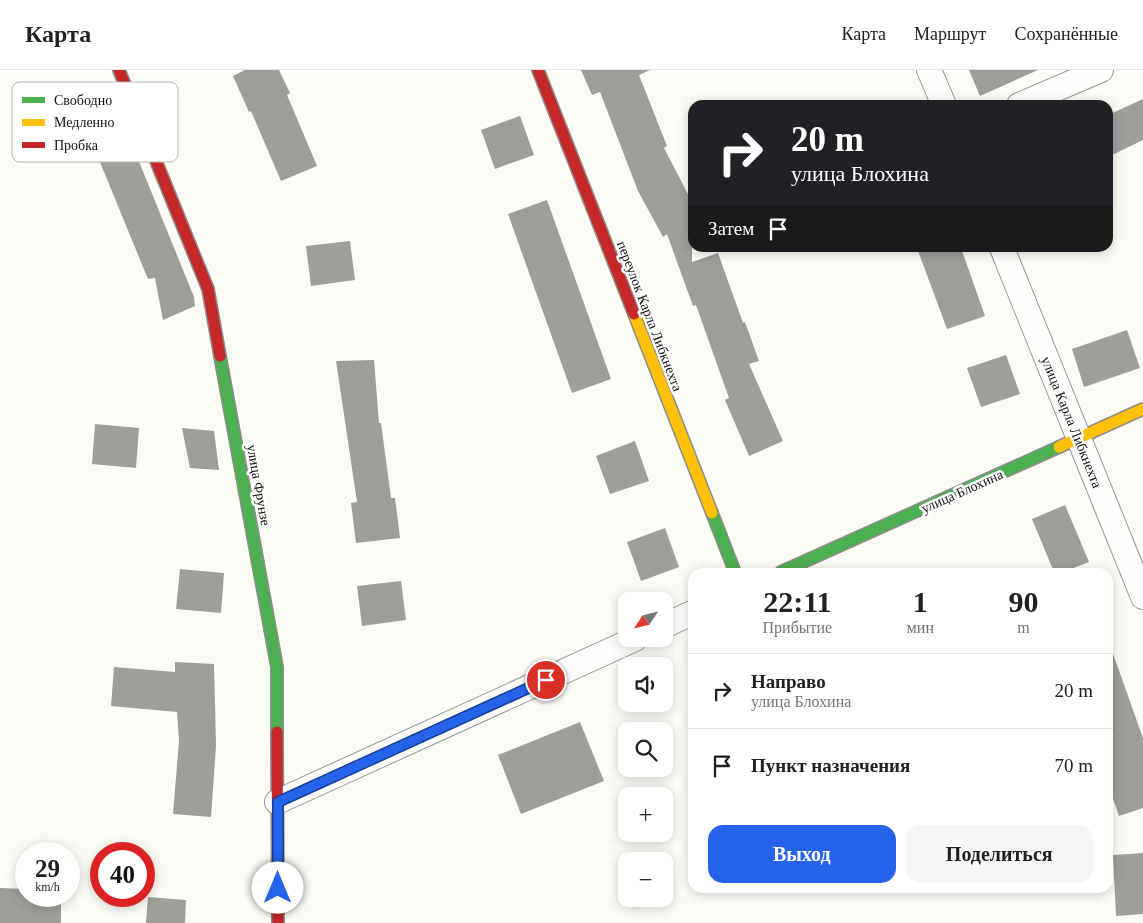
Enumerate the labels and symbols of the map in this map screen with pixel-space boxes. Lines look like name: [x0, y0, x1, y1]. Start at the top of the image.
legend: [12, 82, 178, 162]
text: Свободно: [54, 93, 112, 108]
text: Медленно: [54, 115, 115, 130]
text: Пробка: [54, 138, 99, 153]
street label: переулок Карла Либкнехта: [614, 239, 685, 394]
street label: улица Карла Либкнехта: [1038, 354, 1105, 491]
street label: улица Фрунзе: [244, 443, 273, 527]
street label: улица Блохина: [919, 466, 1006, 516]
north arrow: [618, 592, 672, 648]
pin: [525, 659, 567, 701]
speed limit sign: 40: [90, 842, 155, 907]
position arrow: [251, 861, 303, 913]

